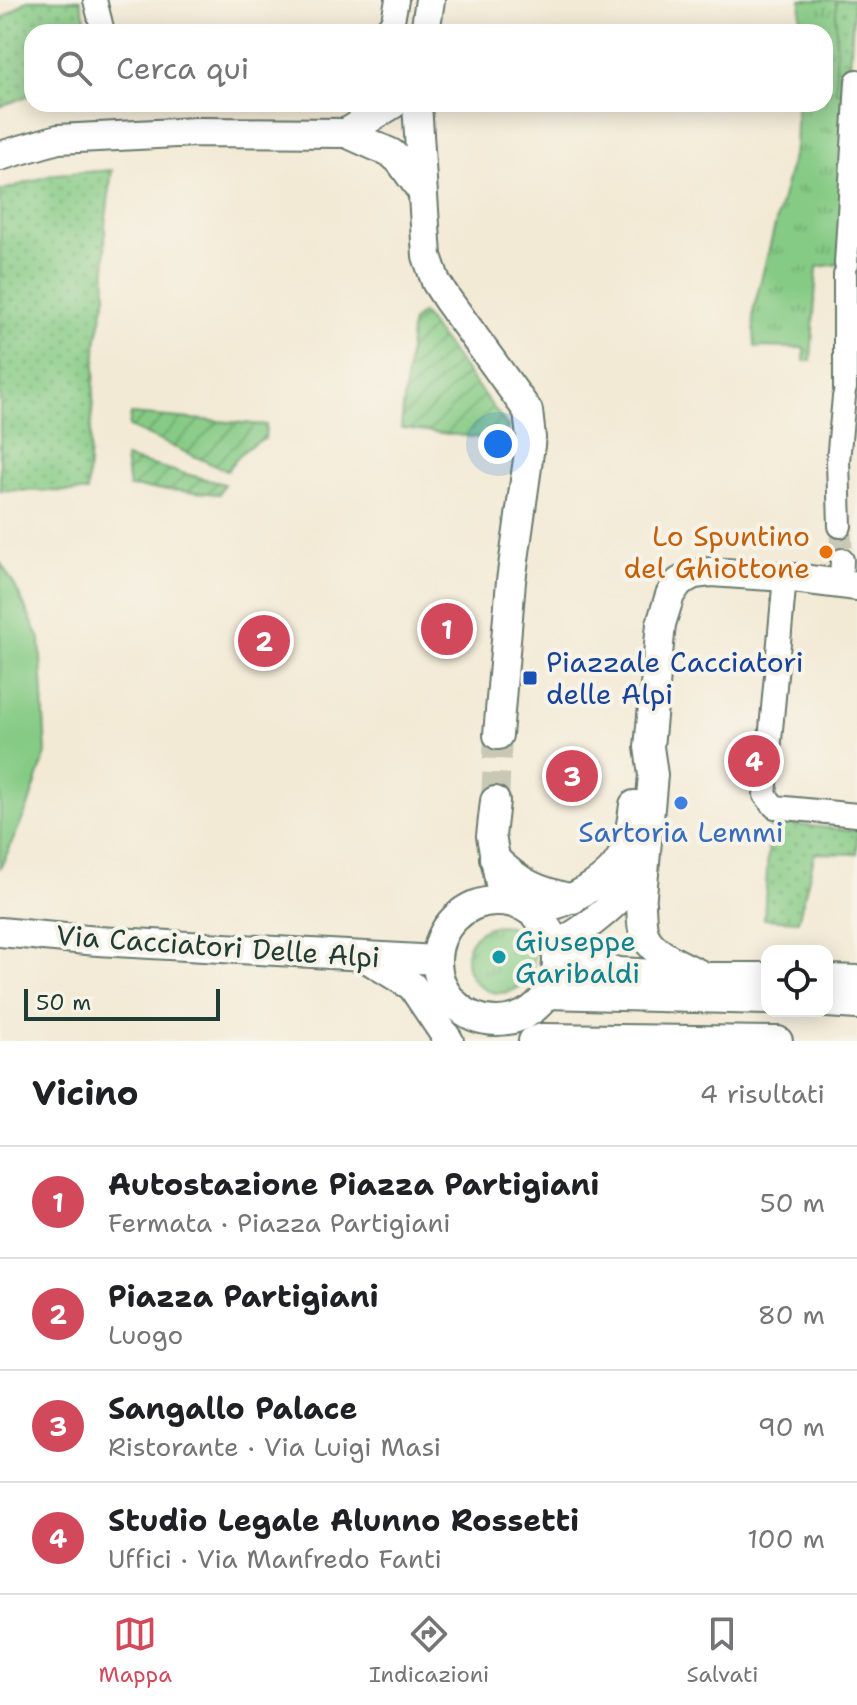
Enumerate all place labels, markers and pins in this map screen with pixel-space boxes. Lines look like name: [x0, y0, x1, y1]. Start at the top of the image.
place label: Lo Spuntino del Ghiottone: [624, 517, 810, 587]
marker: Lo Spuntino del Ghiottone: [817, 543, 835, 561]
pin: 1: [421, 599, 473, 659]
pin: 2: [238, 611, 290, 671]
place label: Piazzale Cacciatori delle Alpi: [546, 643, 804, 713]
marker: Piazzale Cacciatori delle Alpi: [521, 669, 539, 687]
pin: 4: [728, 731, 780, 791]
pin: 3: [546, 746, 598, 806]
marker: Sartoria Lemmi: [672, 794, 690, 812]
place label: Sartoria Lemmi: [578, 813, 784, 851]
place label: Giuseppe Garibaldi: [515, 922, 640, 992]
marker: Giuseppe Garibaldi: [490, 948, 508, 966]

